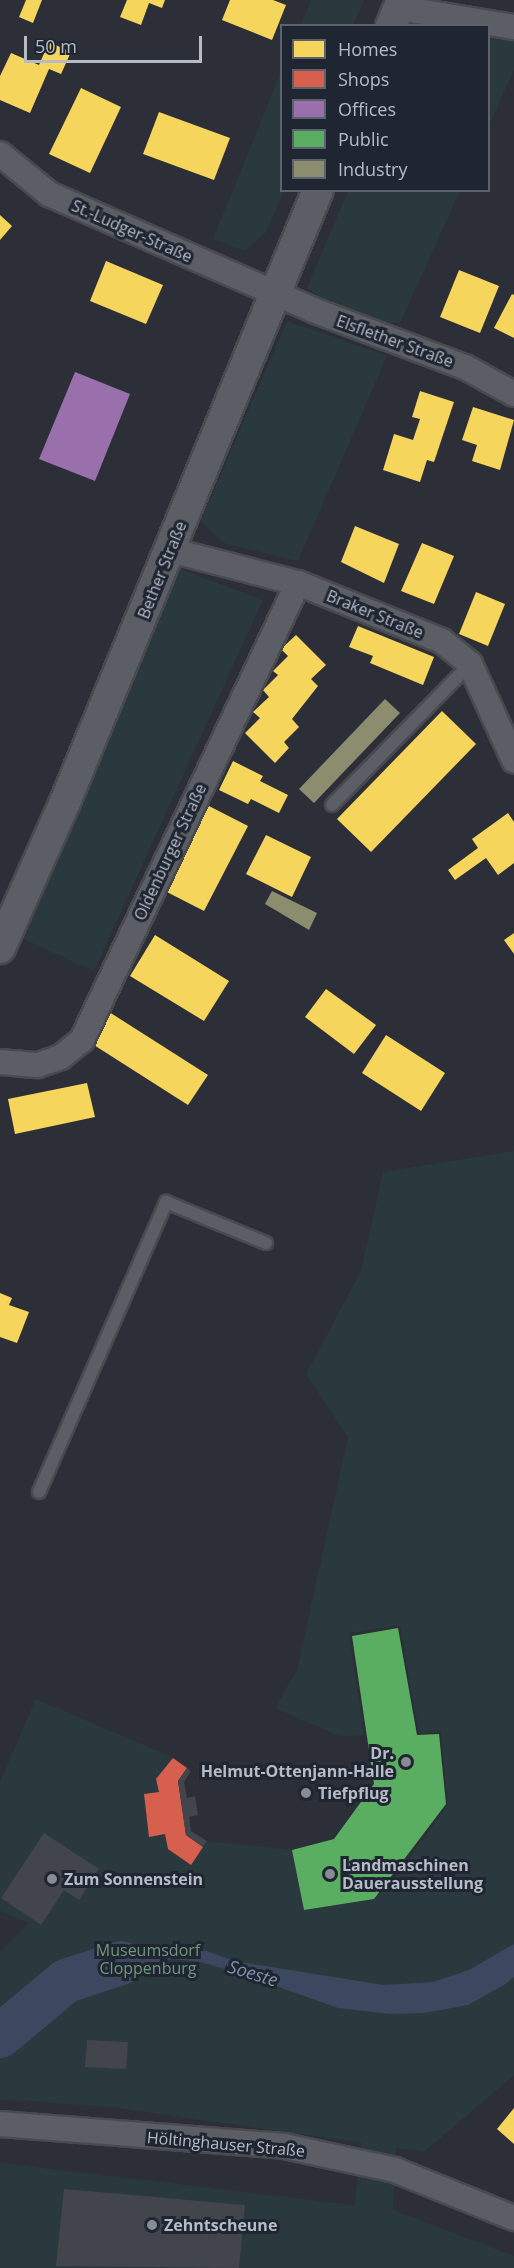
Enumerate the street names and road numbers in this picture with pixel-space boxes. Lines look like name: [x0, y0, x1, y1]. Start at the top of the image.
street label: St.-Ludger-Straße: [69, 196, 195, 266]
street label: Elsflether Straße: [334, 311, 456, 371]
street label: Bether Straße: [134, 518, 190, 622]
street label: Braker Straße: [324, 586, 426, 642]
street label: Oldenburger Straße: [130, 781, 210, 923]
street label: Höltinghauser Straße: [146, 2128, 306, 2160]

